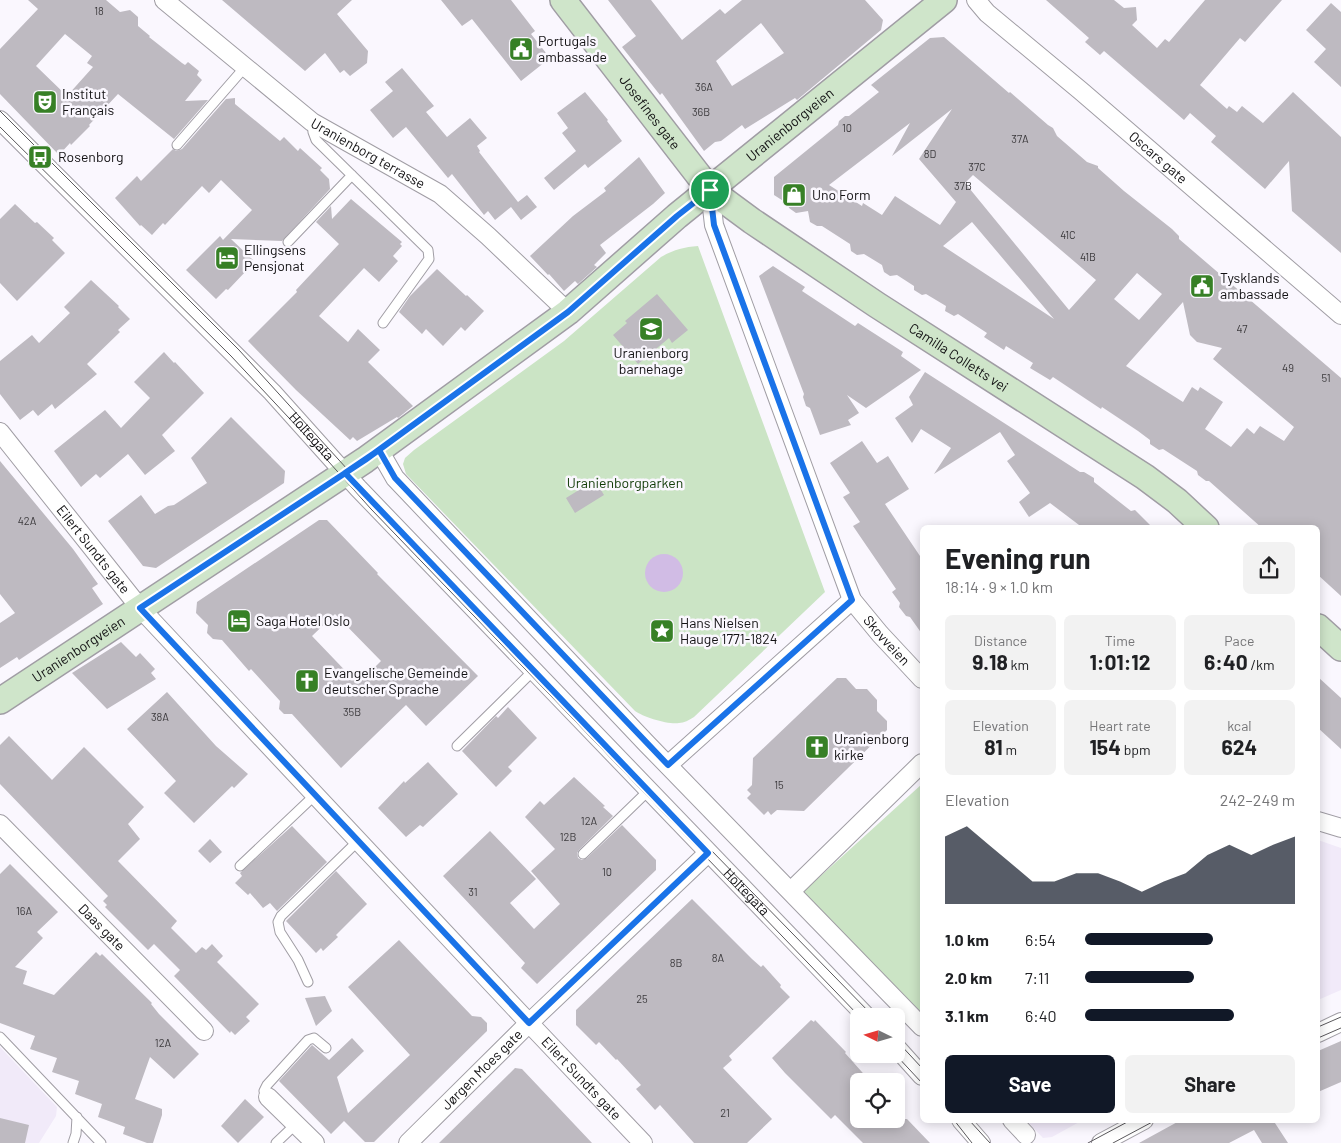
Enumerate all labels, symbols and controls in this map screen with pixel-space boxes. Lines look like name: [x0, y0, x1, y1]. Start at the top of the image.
house number: 18: [94, 4, 104, 17]
place label: Portugals ambassade: [538, 32, 607, 65]
public building icon: Portugals ambassade: [508, 36, 534, 62]
street label: Josefines gate: [616, 71, 684, 153]
house number: 36A: [695, 80, 713, 93]
street label: Uranienborgveien: [742, 84, 837, 165]
place label: Institut Français: [62, 85, 114, 118]
theatre icon: Institut Français: [32, 89, 58, 115]
house number: 36B: [692, 105, 710, 118]
street label: Uranienborg terrasse: [308, 114, 428, 192]
house number: 10: [842, 121, 852, 134]
street label: Oscars gate: [1126, 127, 1191, 187]
house number: 37A: [1011, 132, 1029, 145]
bus stop icon: Rosenborg: [27, 144, 53, 170]
house number: 8D: [924, 147, 936, 160]
place label: Rosenborg: [58, 148, 123, 165]
house number: 37C: [968, 160, 986, 173]
pin: [689, 169, 731, 211]
icon: arrive: [696, 176, 724, 204]
house number: 37B: [954, 179, 972, 192]
shop icon: Uno Form: [781, 182, 807, 208]
place label: Uno Form: [812, 186, 871, 203]
house number: 41C: [1060, 228, 1076, 241]
place label: Ellingsens Pensjonat: [244, 241, 306, 274]
hotel icon: Ellingsens Pensjonat: [214, 245, 240, 271]
house number: 41B: [1080, 250, 1096, 263]
place label: Tysklands ambassade: [1220, 269, 1289, 302]
public building icon: Tysklands ambassade: [1189, 273, 1215, 299]
school or university icon: Uranienborg barnehage: [638, 316, 664, 342]
street label: Camilla Colletts vei: [906, 319, 1012, 395]
house number: 47: [1237, 322, 1247, 335]
place label: Uranienborg barnehage: [614, 344, 689, 377]
house number: 49: [1282, 361, 1294, 374]
house number: 51: [1321, 371, 1331, 384]
street label: Holtegata: [286, 408, 338, 464]
park label: Uranienborgparken: [567, 474, 683, 491]
street label: Eilert Sundts gate: [53, 501, 134, 597]
house number: 42A: [18, 514, 37, 527]
text: Evening run: [945, 541, 1091, 575]
button: share: [1243, 542, 1295, 594]
text: 18:14 · 9 × 1.0 km: [945, 577, 1053, 596]
hotel icon: Saga Hotel Oslo: [226, 608, 252, 634]
street label: Uranienborgveien: [29, 612, 128, 686]
place label: Saga Hotel Oslo: [256, 612, 350, 629]
street label: Skovveien: [860, 612, 914, 669]
place label: Hans Nielsen Hauge 1771-1824: [680, 614, 778, 647]
place icon: Hans Nielsen Hauge 1771-1824: [649, 618, 675, 644]
text: Distance: [974, 632, 1027, 649]
text: Time: [1105, 632, 1135, 649]
text: Pace: [1224, 632, 1254, 649]
text: 9.18: [972, 649, 1008, 674]
text: 1:01:12: [1089, 649, 1151, 674]
text: 6:40: [1204, 649, 1248, 674]
text: km: [1008, 656, 1029, 673]
text: /km: [1248, 656, 1275, 673]
place label: Evangelische Gemeinde deutscher Sprache: [324, 664, 468, 697]
church icon: Evangelische Gemeinde deutscher Sprache: [294, 668, 320, 694]
house number: 35B: [343, 705, 361, 718]
house number: 38A: [151, 710, 169, 723]
text: Elevation: [972, 717, 1029, 734]
text: Heart rate: [1089, 717, 1151, 734]
text: kcal: [1227, 717, 1252, 734]
place label: Uranienborg kirke: [834, 730, 909, 763]
church icon: Uranienborg kirke: [804, 734, 830, 760]
text: 81: [984, 734, 1003, 759]
text: 154: [1089, 734, 1121, 759]
text: 624: [1221, 734, 1257, 759]
text: m: [1003, 741, 1017, 758]
text: bpm: [1121, 741, 1151, 758]
house number: 15: [774, 778, 784, 791]
text: Elevation: [945, 790, 1009, 809]
text: 242–249 m: [1220, 790, 1295, 809]
house number: 12A: [581, 814, 598, 827]
house number: 12B: [560, 830, 576, 843]
street label: Holtegata: [720, 864, 774, 919]
house number: 10: [602, 865, 612, 878]
house number: 31: [468, 885, 478, 898]
street label: Daas gate: [75, 900, 129, 954]
house number: 16A: [16, 904, 32, 917]
text: 1.0 km: [945, 930, 989, 949]
text: 6:54: [1025, 930, 1056, 949]
house number: 8A: [712, 951, 725, 964]
house number: 8B: [670, 956, 682, 969]
text: 2.0 km: [945, 968, 992, 987]
text: 7:11: [1025, 968, 1049, 987]
house number: 25: [636, 992, 648, 1005]
text: 3.1 km: [945, 1006, 989, 1025]
text: 6:40: [1025, 1006, 1057, 1025]
north arrow: [850, 1008, 905, 1062]
map controls: [850, 1008, 905, 1128]
street label: Jørgen Moes gate: [437, 1026, 526, 1113]
street label: Eilert Sundts gate: [538, 1033, 625, 1123]
house number: 12A: [155, 1036, 172, 1049]
button: Save: [945, 1055, 1115, 1113]
button: Share: [1125, 1055, 1295, 1113]
button: locate: [850, 1073, 905, 1128]
house number: 21: [720, 1106, 730, 1119]

